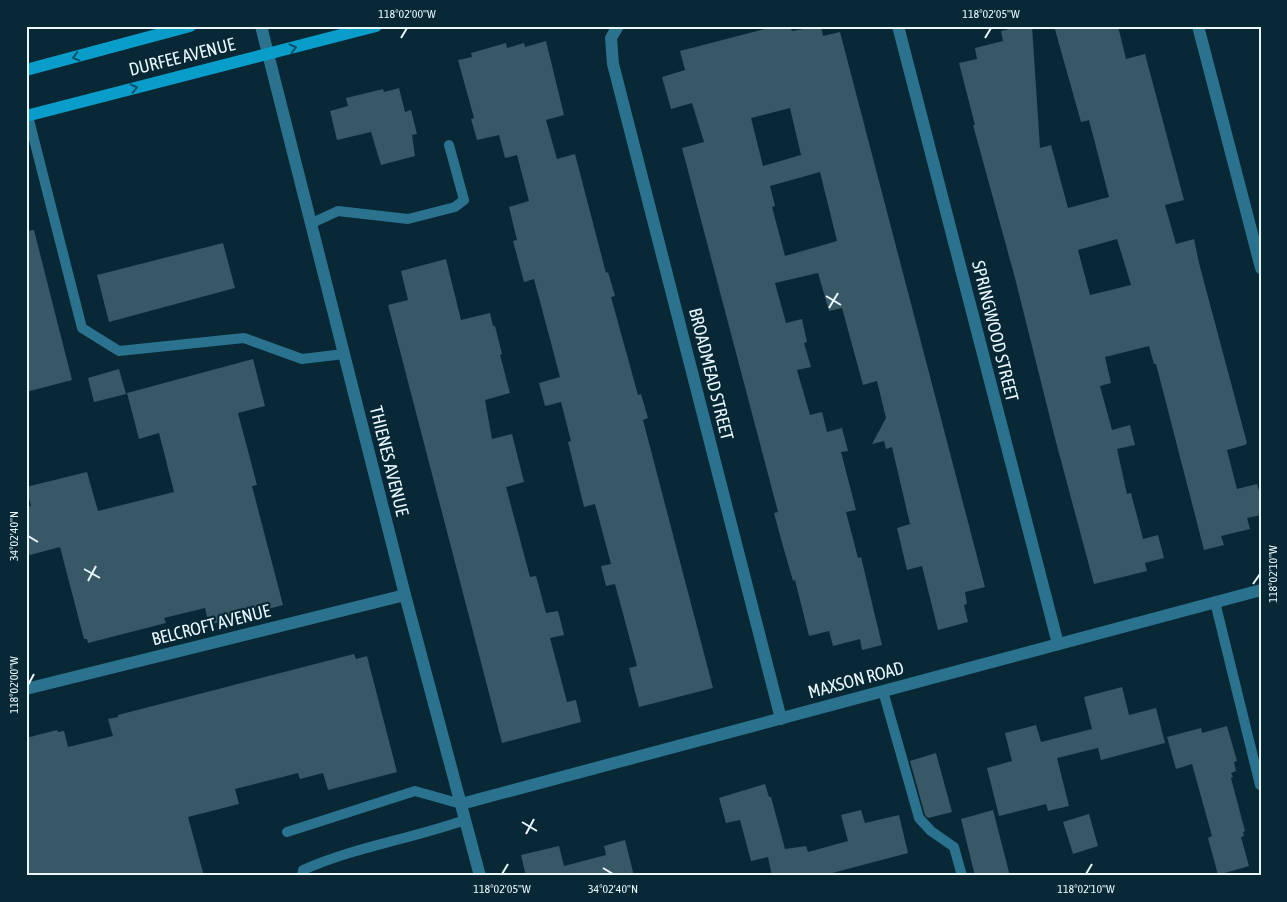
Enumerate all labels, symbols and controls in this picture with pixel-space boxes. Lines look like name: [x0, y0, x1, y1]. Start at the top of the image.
text: 118°02'00"W: [378, 7, 436, 21]
text: 118°02'05"W: [962, 7, 1020, 21]
street label: DURFEE AVENUE: [127, 33, 237, 80]
one-way arrow: [289, 43, 297, 53]
one-way arrow: [72, 51, 80, 61]
one-way arrow: [130, 83, 139, 94]
street label: SPRINGWOOD STREET: [968, 258, 1023, 404]
street label: BROADMEAD STREET: [685, 306, 738, 442]
street label: THIENES AVENUE: [366, 404, 413, 518]
text: 34°02'40"N: [7, 511, 21, 561]
text: 118°02'10"W: [1266, 545, 1280, 603]
street label: BELCROFT AVENUE: [149, 600, 273, 649]
text: 118°02'00"W: [7, 656, 21, 714]
street label: MAXSON ROAD: [806, 657, 906, 702]
text: 118°02'05"W: [473, 882, 531, 896]
text: 34°02'40"N: [588, 882, 638, 896]
text: 118°02'10"W: [1057, 882, 1115, 896]

